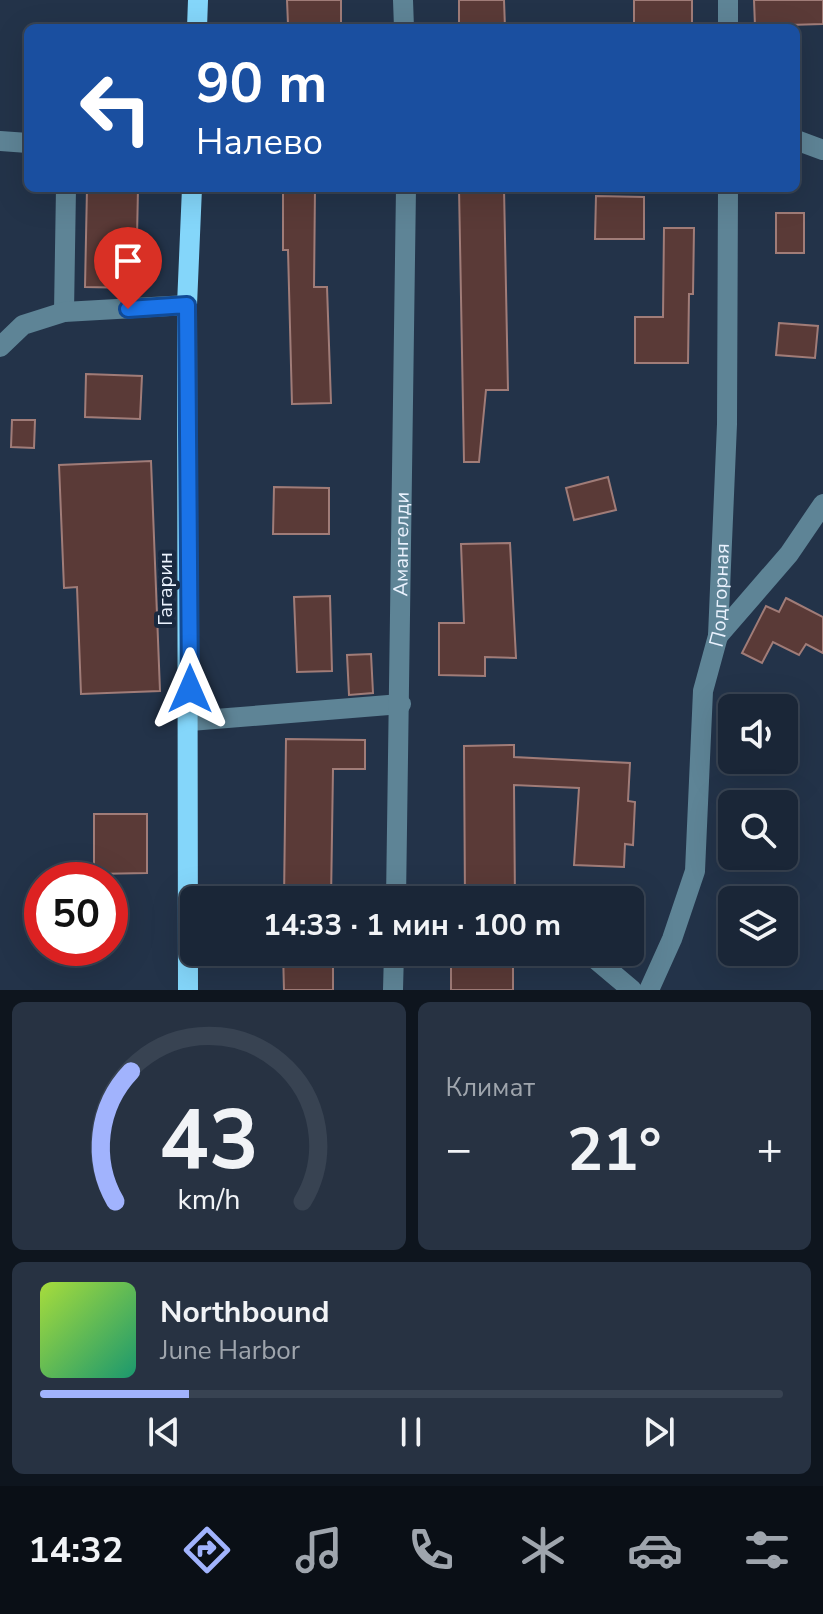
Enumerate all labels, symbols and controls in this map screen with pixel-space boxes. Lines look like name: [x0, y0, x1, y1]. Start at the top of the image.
text: 90 m: [196, 45, 327, 122]
icon: left: [64, 56, 168, 160]
text: Налево: [196, 118, 323, 167]
pin: [94, 227, 162, 309]
icon: arrive: [106, 239, 150, 283]
street label: Амангелди: [387, 491, 416, 597]
street label: Подгорная: [703, 543, 736, 650]
street label: Гагарин: [152, 552, 179, 626]
position arrow: [148, 647, 232, 731]
map controls: [718, 694, 798, 966]
button: sound: [718, 694, 798, 774]
button: search: [718, 790, 798, 870]
speed limit sign: 50: [24, 862, 128, 966]
button: layers: [718, 886, 798, 966]
text: 14:33 · 1 мин · 100 m: [263, 905, 561, 946]
text: Климат: [446, 1070, 535, 1105]
text: 43: [159, 1084, 259, 1197]
text: 21°: [567, 1109, 662, 1191]
text: −: [446, 1120, 472, 1180]
text: +: [757, 1120, 783, 1180]
text: km/h: [177, 1180, 240, 1219]
text: Northbound: [160, 1292, 330, 1333]
text: June Harbor: [160, 1333, 300, 1368]
icon: previous: [142, 1410, 186, 1454]
icon: pause: [389, 1410, 433, 1454]
icon: next: [637, 1410, 681, 1454]
icon: directions: [179, 1522, 235, 1578]
icon: music: [291, 1522, 347, 1578]
icon: phone: [403, 1522, 459, 1578]
icon: climate: [515, 1522, 571, 1578]
icon: car: [627, 1522, 683, 1578]
icon: filters: [739, 1522, 795, 1578]
text: 14:32: [28, 1526, 123, 1575]

